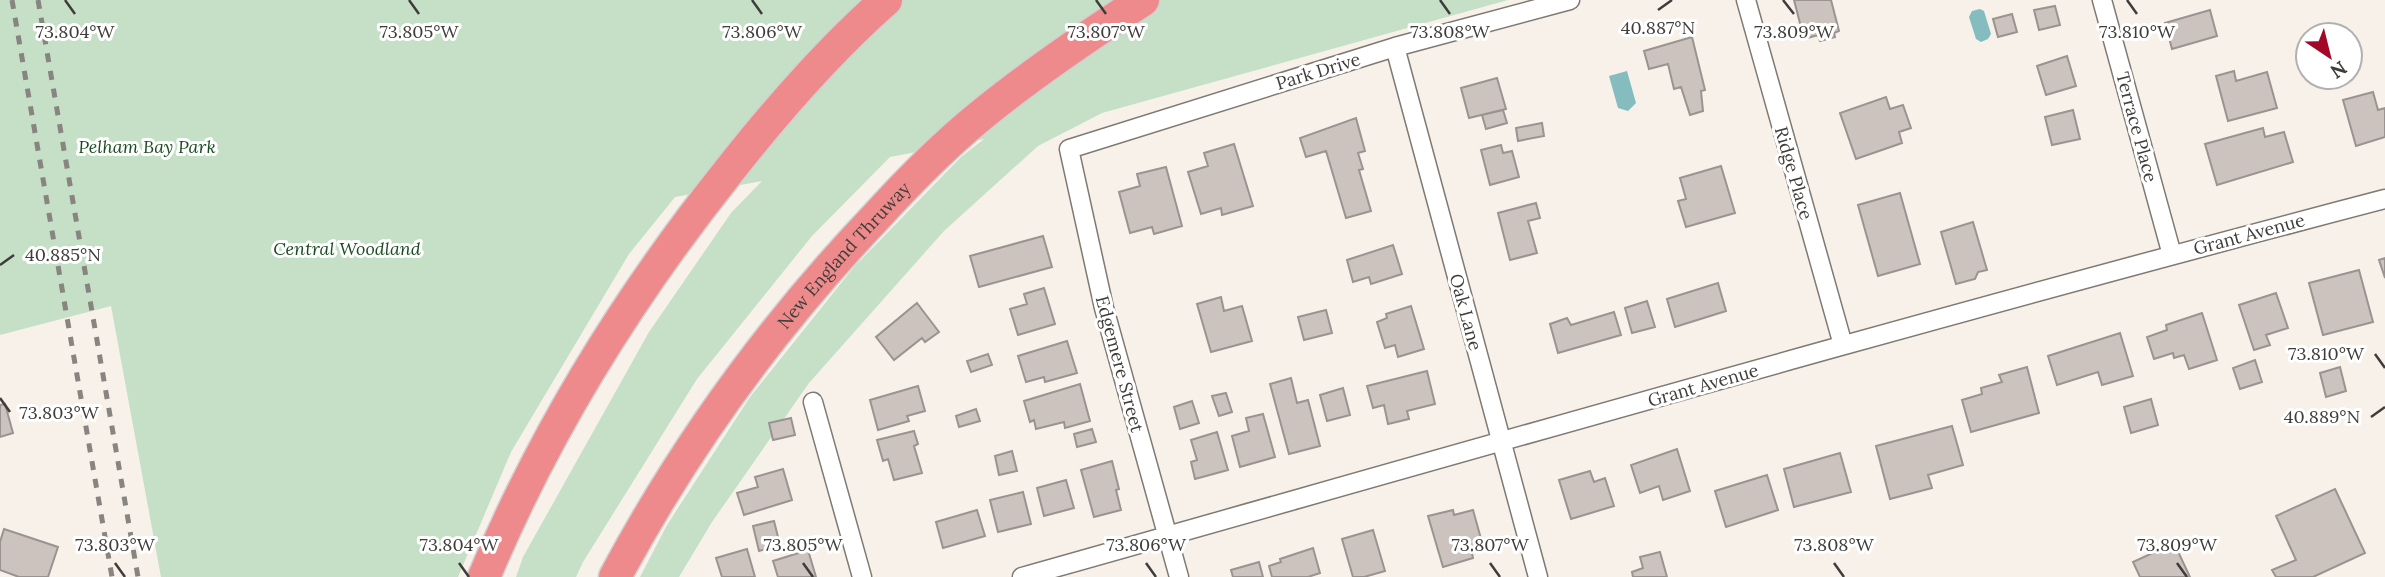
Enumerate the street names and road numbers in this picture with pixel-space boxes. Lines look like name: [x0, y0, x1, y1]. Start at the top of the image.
street label: Park Drive: [1273, 47, 1363, 95]
street label: Terrace Place: [2111, 69, 2163, 185]
street label: Ridge Place: [1770, 124, 1818, 222]
street label: New England Thruway: [772, 176, 915, 333]
street label: Grant Avenue: [2191, 208, 2307, 260]
street label: Oak Lane: [1445, 271, 1487, 353]
street label: Edgemere Street: [1091, 293, 1149, 435]
street label: Grant Avenue: [1645, 358, 1761, 412]

